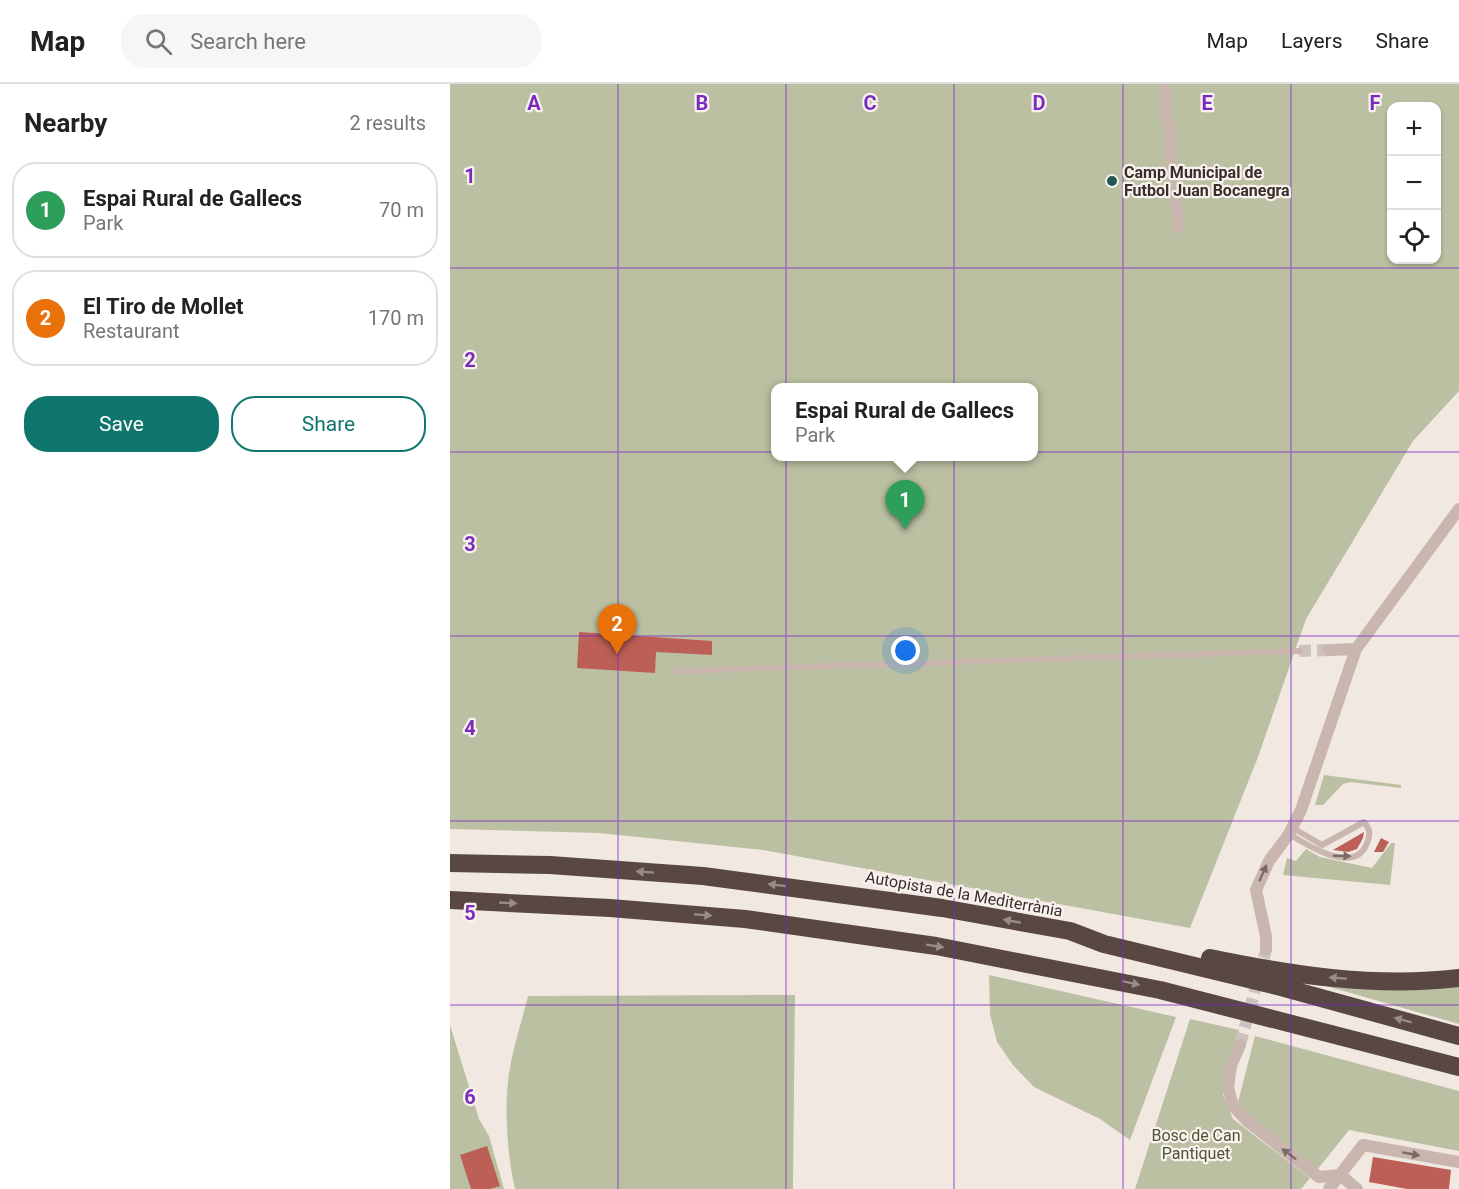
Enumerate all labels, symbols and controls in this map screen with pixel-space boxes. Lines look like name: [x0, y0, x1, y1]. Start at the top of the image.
search box: [121, 14, 541, 68]
text: Map: [30, 25, 85, 58]
icon: search: [142, 25, 175, 58]
text: Search here: [190, 29, 306, 54]
text: Map: [1206, 29, 1248, 53]
text: Layers: [1281, 29, 1342, 53]
text: Share: [1375, 29, 1429, 53]
text: A: [527, 91, 541, 115]
text: B: [696, 91, 708, 115]
text: C: [863, 91, 877, 115]
text: D: [1033, 91, 1046, 115]
text: E: [1201, 91, 1213, 115]
text: F: [1370, 91, 1381, 115]
map controls: [1387, 102, 1441, 264]
button: +: [1387, 102, 1441, 156]
text: Nearby: [24, 108, 107, 138]
text: 2 results: [350, 111, 426, 135]
button: −: [1387, 156, 1441, 210]
place label: Camp Municipal de Futbol Juan Bocanegra: [1124, 163, 1290, 200]
text: 1: [464, 164, 476, 188]
marker: Camp Municipal de Futbol Juan Bocanegra: [1105, 174, 1119, 188]
text: Espai Rural de Gallecs: [83, 186, 302, 211]
text: 1: [40, 198, 51, 222]
text: 70 m: [379, 198, 424, 222]
button: locate: [1387, 210, 1441, 264]
text: Park: [83, 211, 123, 235]
text: El Tiro de Mollet: [83, 294, 244, 319]
text: 2: [40, 306, 51, 330]
text: 170 m: [368, 306, 424, 330]
text: Restaurant: [83, 319, 180, 343]
text: 2: [464, 348, 476, 372]
popup: [771, 383, 1038, 461]
button: Save: [24, 396, 219, 452]
button: Share: [231, 396, 426, 452]
text: Espai Rural de Gallecs: [795, 398, 1014, 423]
text: Park: [795, 423, 835, 447]
pin: 1: [886, 480, 924, 530]
text: 3: [464, 532, 476, 556]
pin: 2: [598, 604, 636, 654]
your location: [891, 636, 920, 665]
text: 4: [464, 716, 476, 740]
one-way arrow: [1333, 851, 1352, 861]
one-way arrow: [1259, 865, 1268, 882]
one-way arrow: [635, 867, 654, 876]
street label: Autopista de la Mediterrània: [864, 867, 1064, 921]
one-way arrow: [768, 880, 787, 890]
one-way arrow: [499, 898, 518, 907]
text: 5: [464, 901, 476, 925]
one-way arrow: [694, 910, 713, 920]
one-way arrow: [1003, 916, 1022, 925]
one-way arrow: [926, 942, 945, 951]
one-way arrow: [1328, 973, 1347, 983]
one-way arrow: [1121, 979, 1140, 988]
one-way arrow: [1394, 1015, 1412, 1024]
text: 6: [464, 1085, 476, 1109]
park label: Bosc de Can Pantiquet: [1151, 1126, 1241, 1163]
one-way arrow: [1282, 1148, 1298, 1160]
one-way arrow: [1402, 1150, 1421, 1159]

